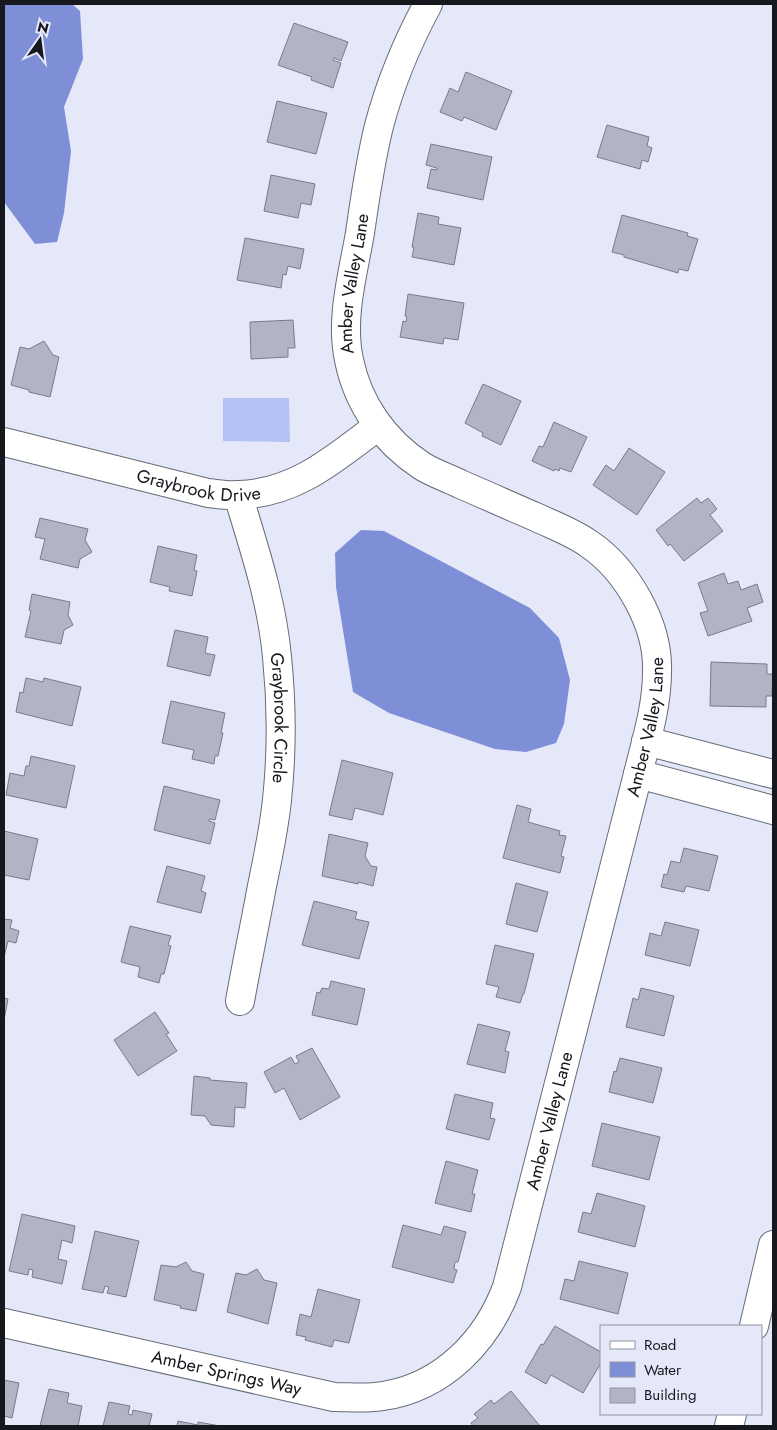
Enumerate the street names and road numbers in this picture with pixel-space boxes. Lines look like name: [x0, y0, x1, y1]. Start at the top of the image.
street label: Amber Valley Lane: [333, 212, 376, 356]
street label: Graybrook Drive: [134, 463, 262, 508]
street label: Graybrook Circle: [264, 651, 294, 784]
street label: Amber Valley Lane: [620, 656, 670, 799]
street label: Amber Valley Lane: [519, 1049, 580, 1193]
street label: Amber Springs Way: [149, 1343, 304, 1402]

